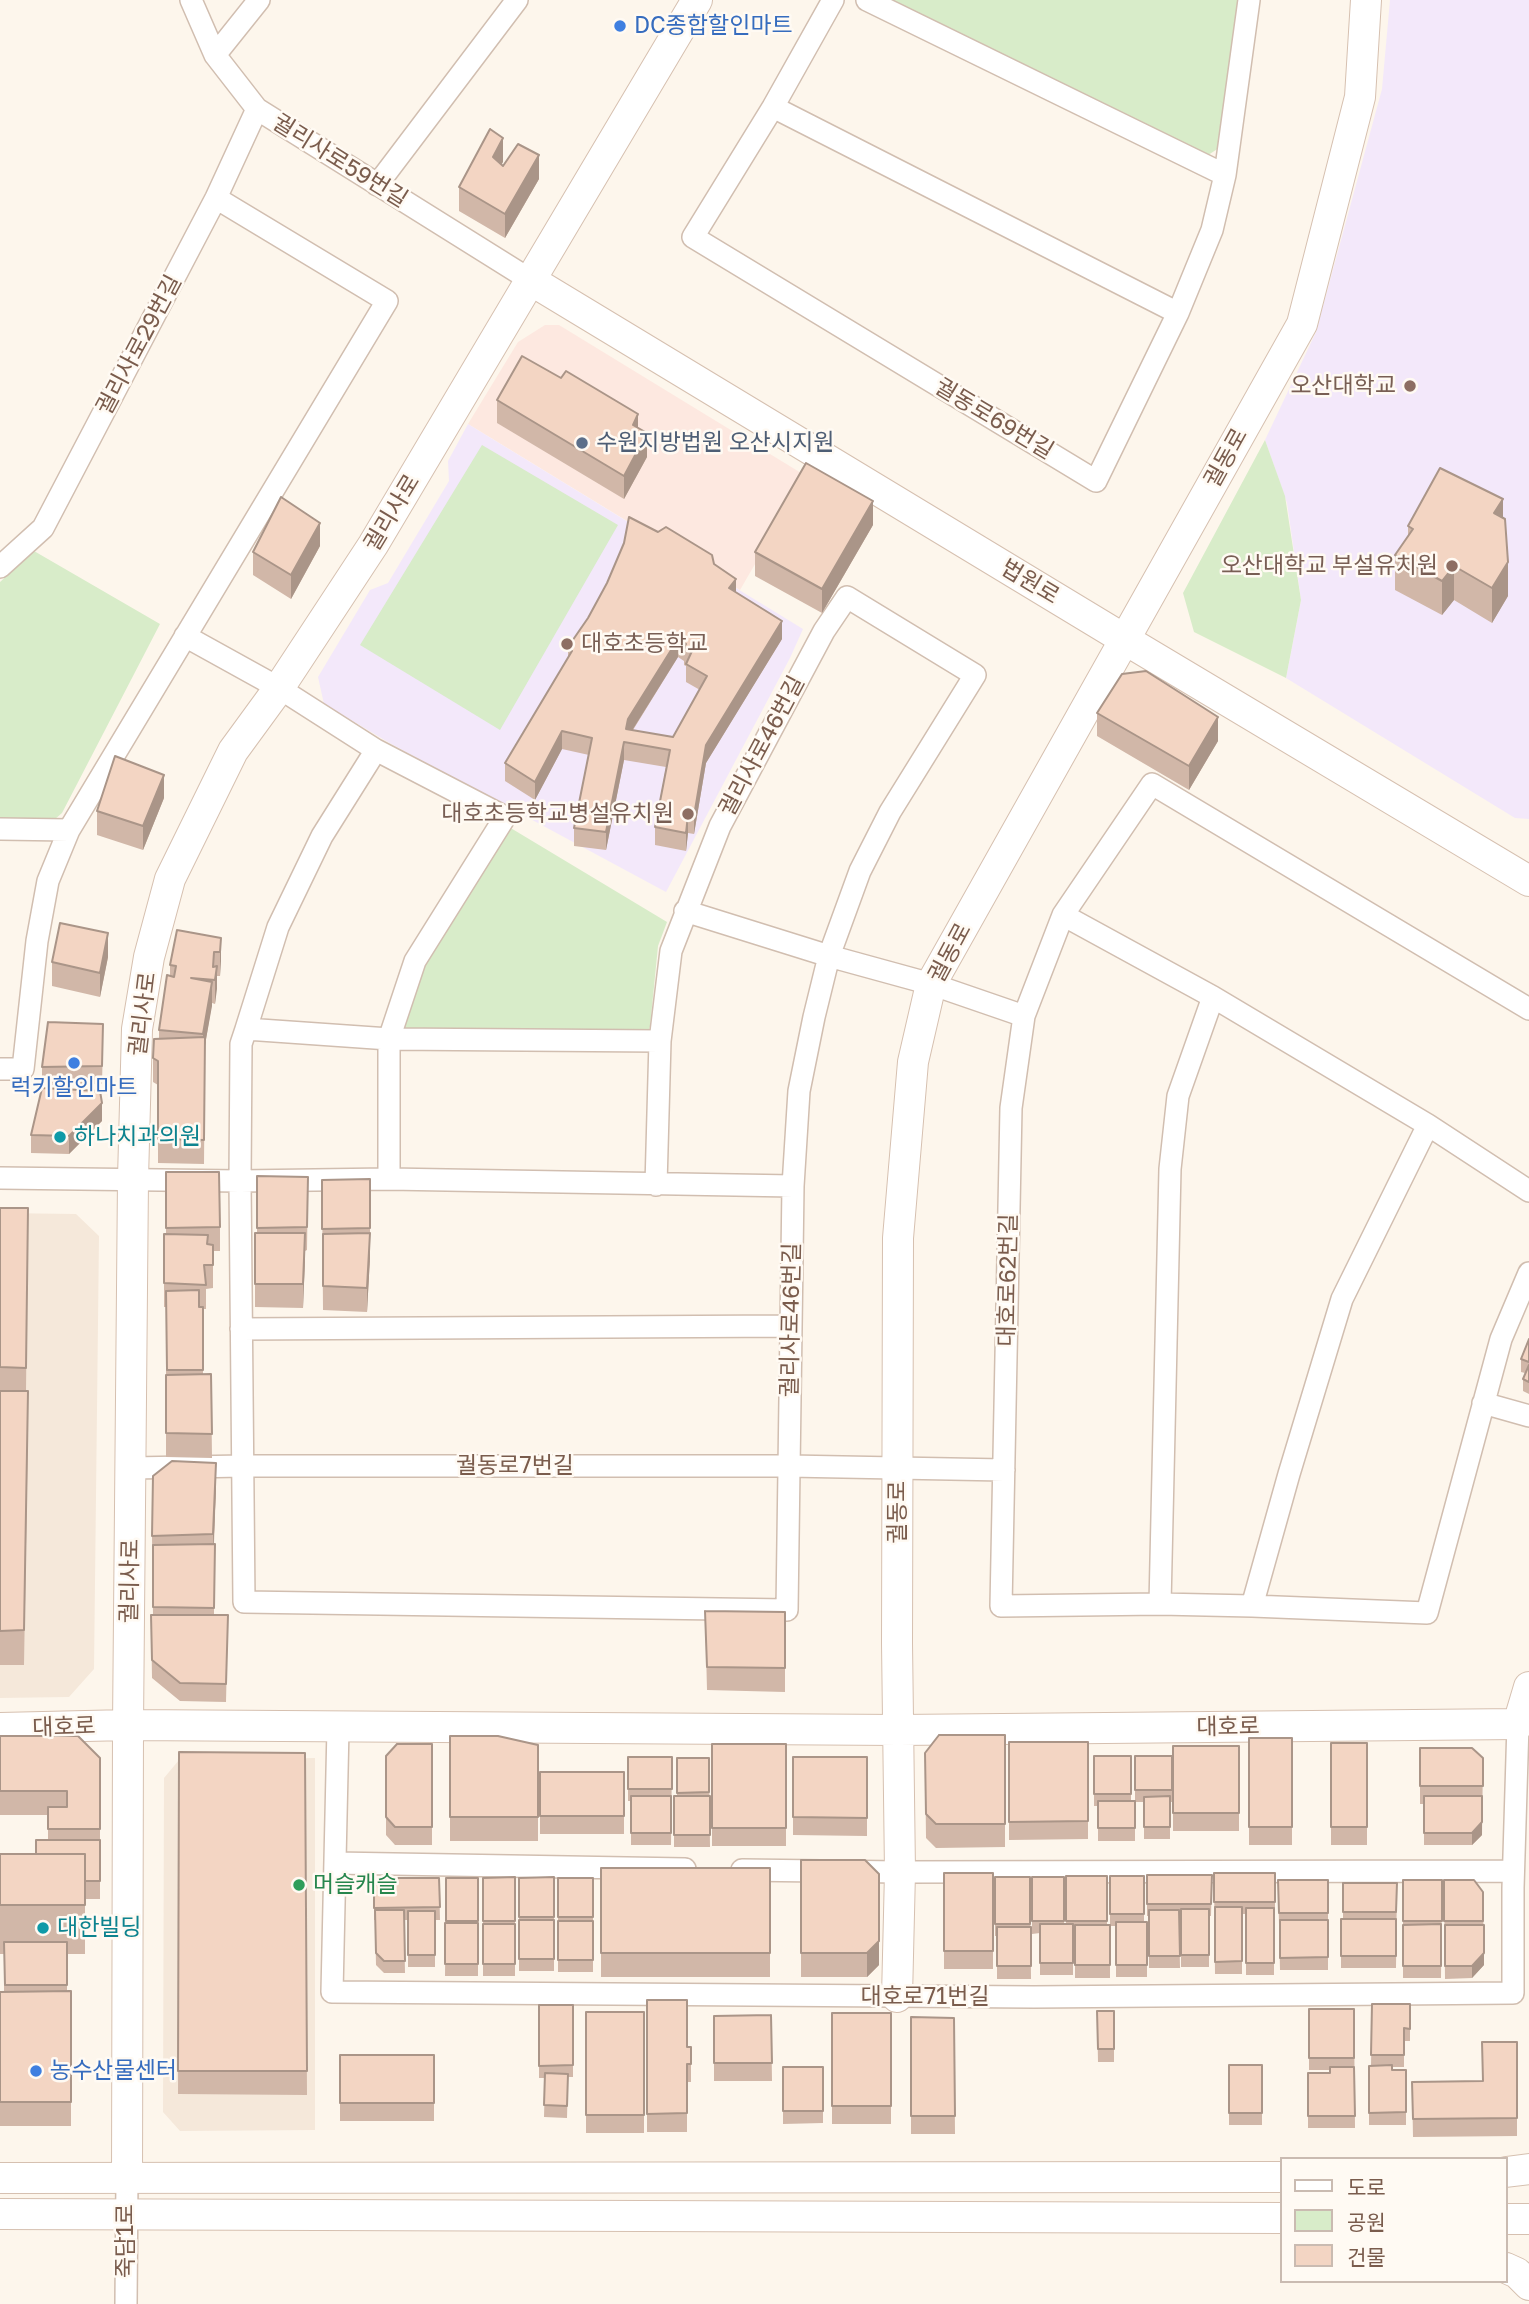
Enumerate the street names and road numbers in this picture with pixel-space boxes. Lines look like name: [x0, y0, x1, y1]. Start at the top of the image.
street label: 궐리사로59번길: [267, 108, 413, 214]
street label: 궐리사로29번길: [91, 270, 187, 420]
street label: 궐동로69번길: [930, 373, 1058, 465]
street label: 궐동로: [1199, 424, 1253, 492]
street label: 궐리사로: [358, 470, 426, 556]
street label: 법원로: [996, 554, 1064, 610]
street label: 궐리사로46번길: [713, 671, 811, 821]
street label: 궐동로: [923, 918, 977, 988]
street label: 궐리사로: [124, 970, 162, 1058]
street label: 대호로62번길: [993, 1213, 1023, 1347]
street label: 궐리사로46번길: [776, 1242, 806, 1398]
street label: 궐동로7번길: [456, 1452, 574, 1480]
street label: 궐동로: [884, 1480, 912, 1544]
street label: 궐리사로: [115, 1538, 145, 1624]
street label: 대호로: [32, 1712, 96, 1742]
street label: 대호로: [1196, 1713, 1260, 1741]
street label: 대호로71번길: [860, 1983, 990, 2011]
street label: 죽담1로: [112, 2204, 140, 2278]

